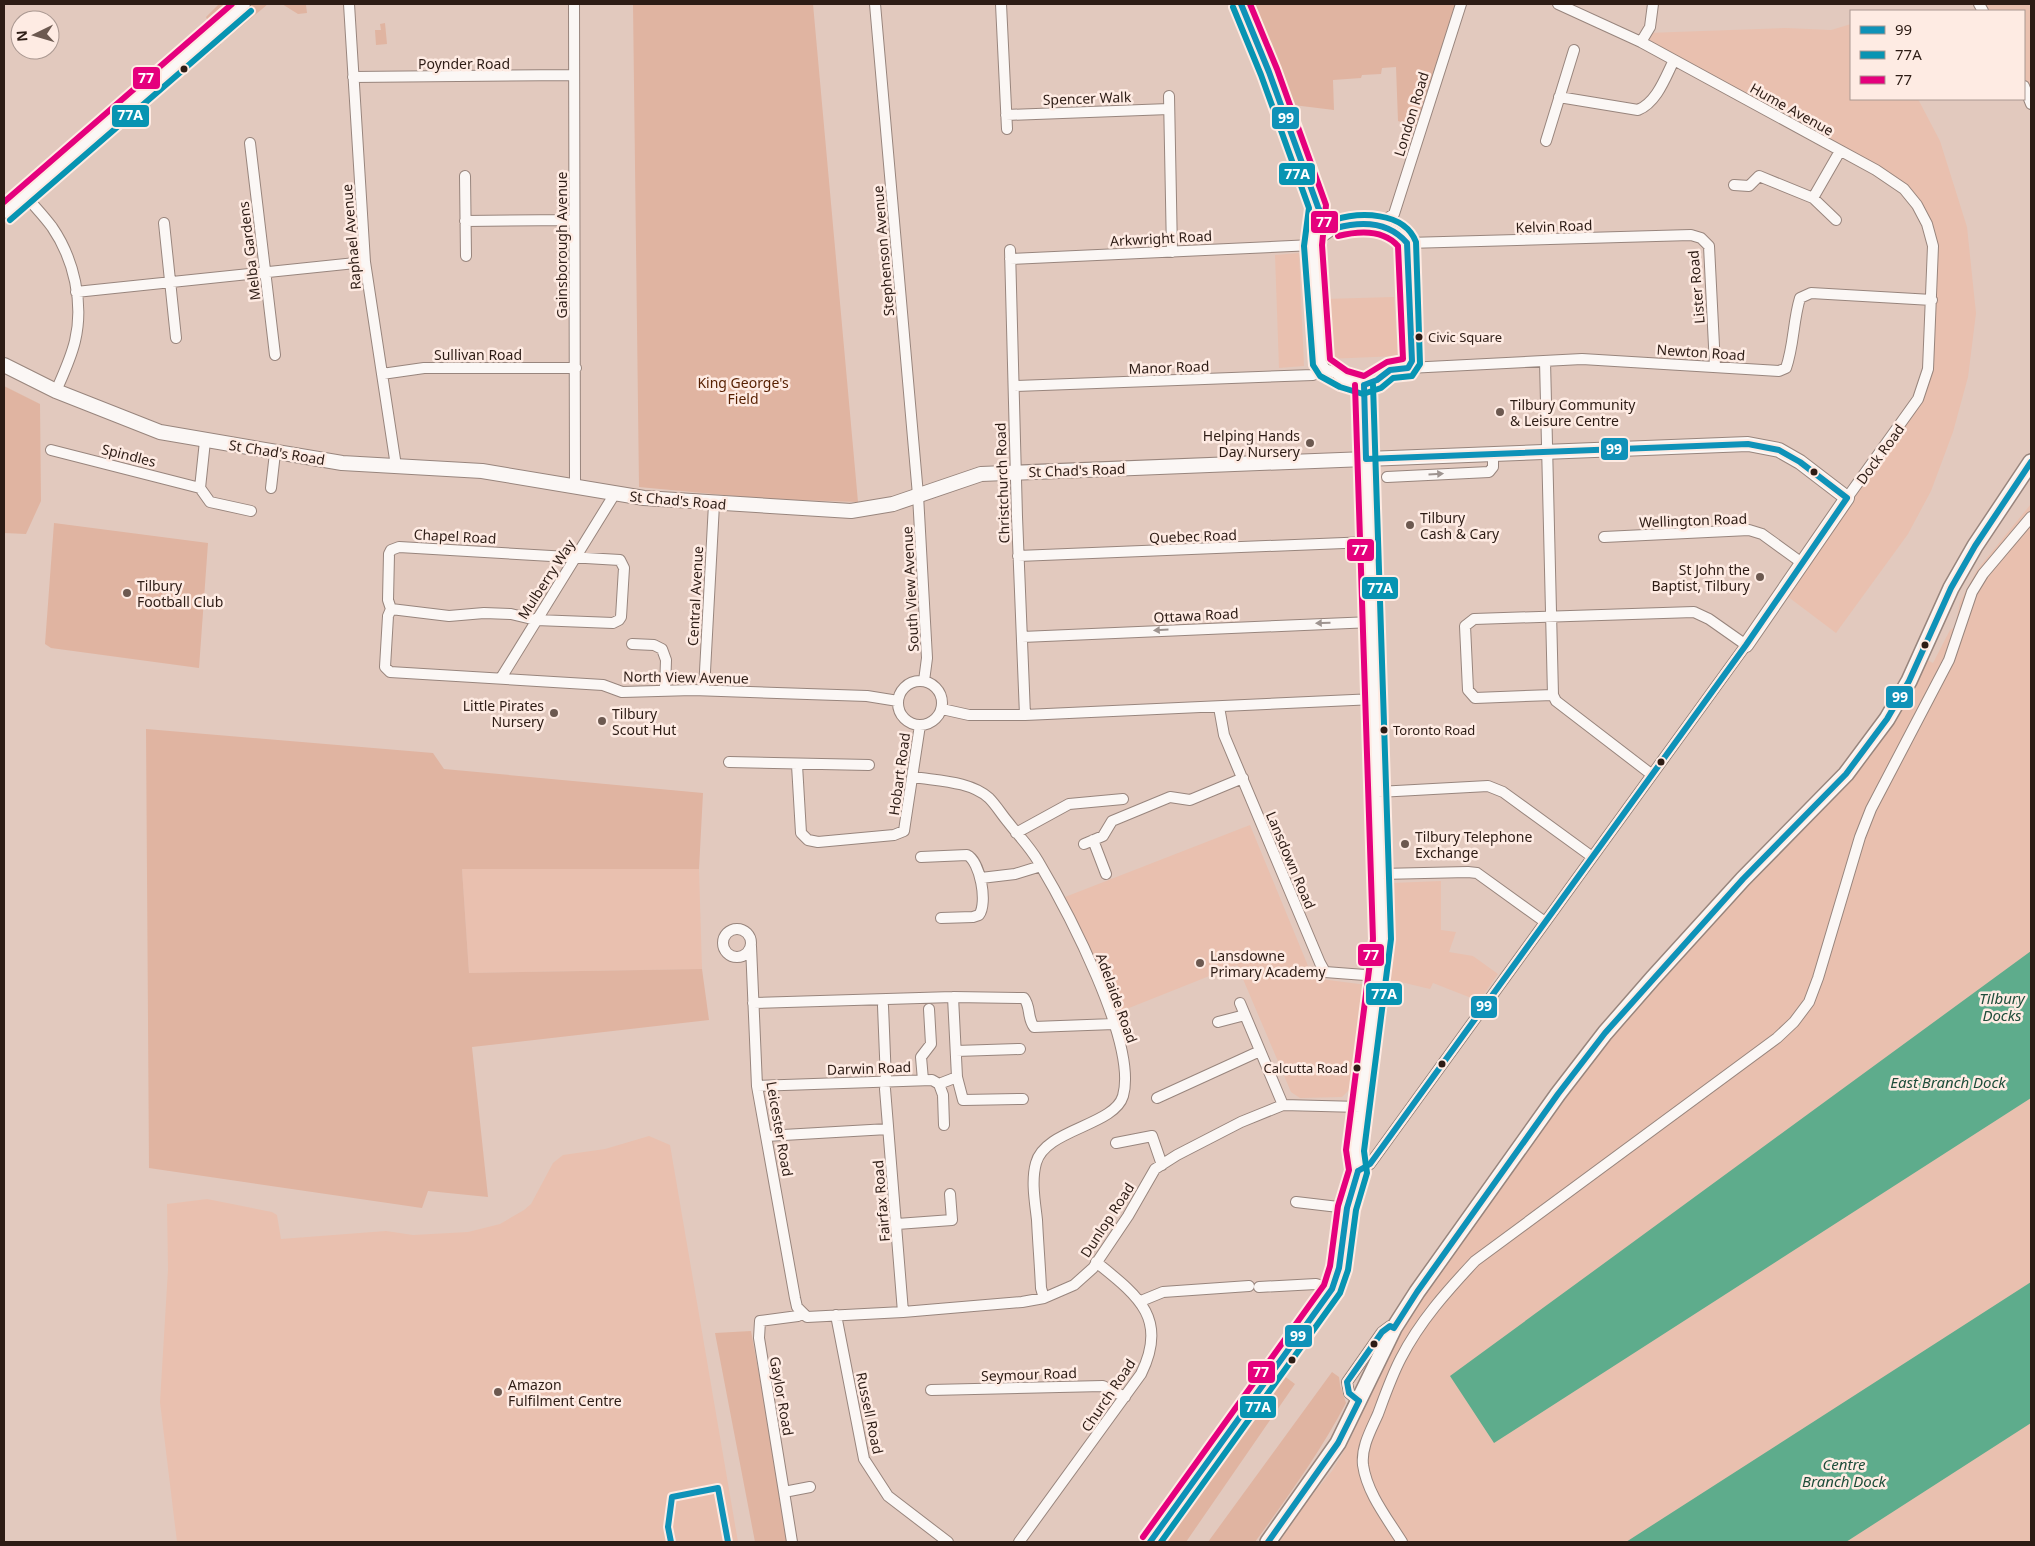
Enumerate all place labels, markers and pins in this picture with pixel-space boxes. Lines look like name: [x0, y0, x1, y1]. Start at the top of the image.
unlabelled marker: [179, 64, 189, 74]
place label: Civic Square: [1428, 328, 1502, 346]
marker: Civic Square: [1414, 332, 1424, 342]
place label: Tilbury Community & Leisure Centre: [1510, 395, 1636, 430]
marker: Tilbury Community & Leisure Centre: [1494, 406, 1506, 418]
place label: Helping Hands Day Nursery: [1203, 426, 1301, 461]
marker: Helping Hands Day Nursery: [1304, 437, 1316, 449]
unlabelled marker: [1809, 467, 1819, 477]
place label: Tilbury Cash & Cary: [1420, 508, 1500, 543]
marker: Tilbury Cash & Cary: [1404, 519, 1416, 531]
place label: St John the Baptist, Tilbury: [1651, 560, 1751, 595]
marker: St John the Baptist, Tilbury: [1754, 571, 1766, 583]
place label: Tilbury Football Club: [137, 576, 223, 611]
marker: Tilbury Football Club: [121, 587, 133, 599]
unlabelled marker: [1920, 640, 1930, 650]
place label: Little Pirates Nursery: [463, 696, 545, 731]
place label: Tilbury Scout Hut: [612, 704, 676, 739]
marker: Little Pirates Nursery: [548, 707, 560, 719]
marker: Tilbury Scout Hut: [596, 715, 608, 727]
place label: Toronto Road: [1393, 721, 1475, 739]
marker: Toronto Road: [1379, 725, 1389, 735]
unlabelled marker: [1656, 757, 1666, 767]
place label: Tilbury Telephone Exchange: [1415, 827, 1532, 862]
marker: Tilbury Telephone Exchange: [1399, 838, 1411, 850]
place label: Lansdowne Primary Academy: [1210, 946, 1326, 981]
marker: Lansdowne Primary Academy: [1194, 957, 1206, 969]
place label: Calcutta Road: [1264, 1059, 1348, 1077]
unlabelled marker: [1437, 1059, 1447, 1069]
marker: Calcutta Road: [1352, 1063, 1362, 1073]
unlabelled marker: [1369, 1339, 1379, 1349]
unlabelled marker: [1287, 1355, 1297, 1365]
place label: Amazon Fulfilment Centre: [508, 1375, 622, 1410]
marker: Amazon Fulfilment Centre: [492, 1386, 504, 1398]

